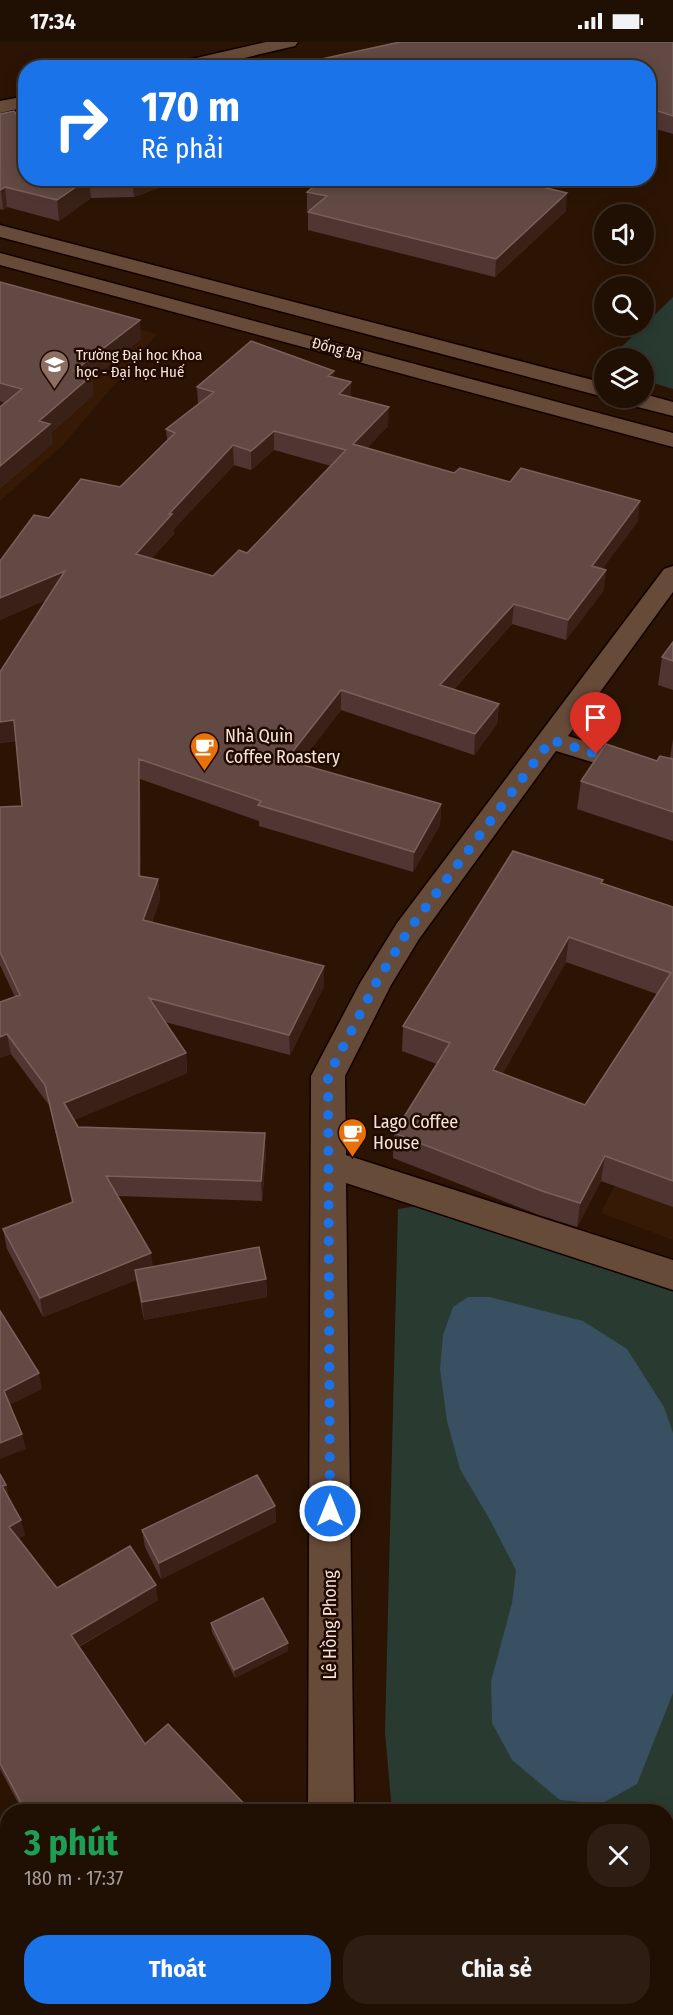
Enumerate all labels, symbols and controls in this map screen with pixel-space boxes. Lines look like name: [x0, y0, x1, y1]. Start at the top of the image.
text: 17:34: [30, 8, 76, 35]
text: 170 m: [141, 82, 240, 132]
icon: right: [42, 84, 120, 162]
text: Rẽ phải: [141, 133, 224, 165]
map controls: [594, 204, 654, 408]
button: sound: [594, 204, 654, 264]
button: search: [594, 276, 654, 336]
street label: Đống Đa: [310, 334, 364, 364]
place label: Trường Đại học Khoa học - Đại học Huế: [76, 346, 202, 381]
school or university icon: Trường Đại học Khoa học - Đại học Huế: [39, 348, 71, 390]
button: layers: [594, 348, 654, 408]
pin: [570, 692, 621, 754]
icon: arrive: [579, 701, 612, 734]
place label: Nhà Quìn Coffee Roastery: [225, 725, 340, 768]
cafe icon: Nhà Quìn Coffee Roastery: [188, 730, 220, 772]
place label: Lago Coffee House: [373, 1111, 458, 1154]
cafe icon: Lago Coffee House: [336, 1116, 368, 1158]
position arrow: [298, 1479, 362, 1543]
street label: Lê Hồng Phong: [319, 1570, 341, 1680]
text: 3 phút: [24, 1821, 118, 1865]
button: close: [587, 1824, 650, 1887]
text: 180 m · 17:37: [24, 1866, 123, 1890]
button: Thoát: [24, 1935, 331, 2004]
button: Chia sẻ: [343, 1935, 650, 2004]

